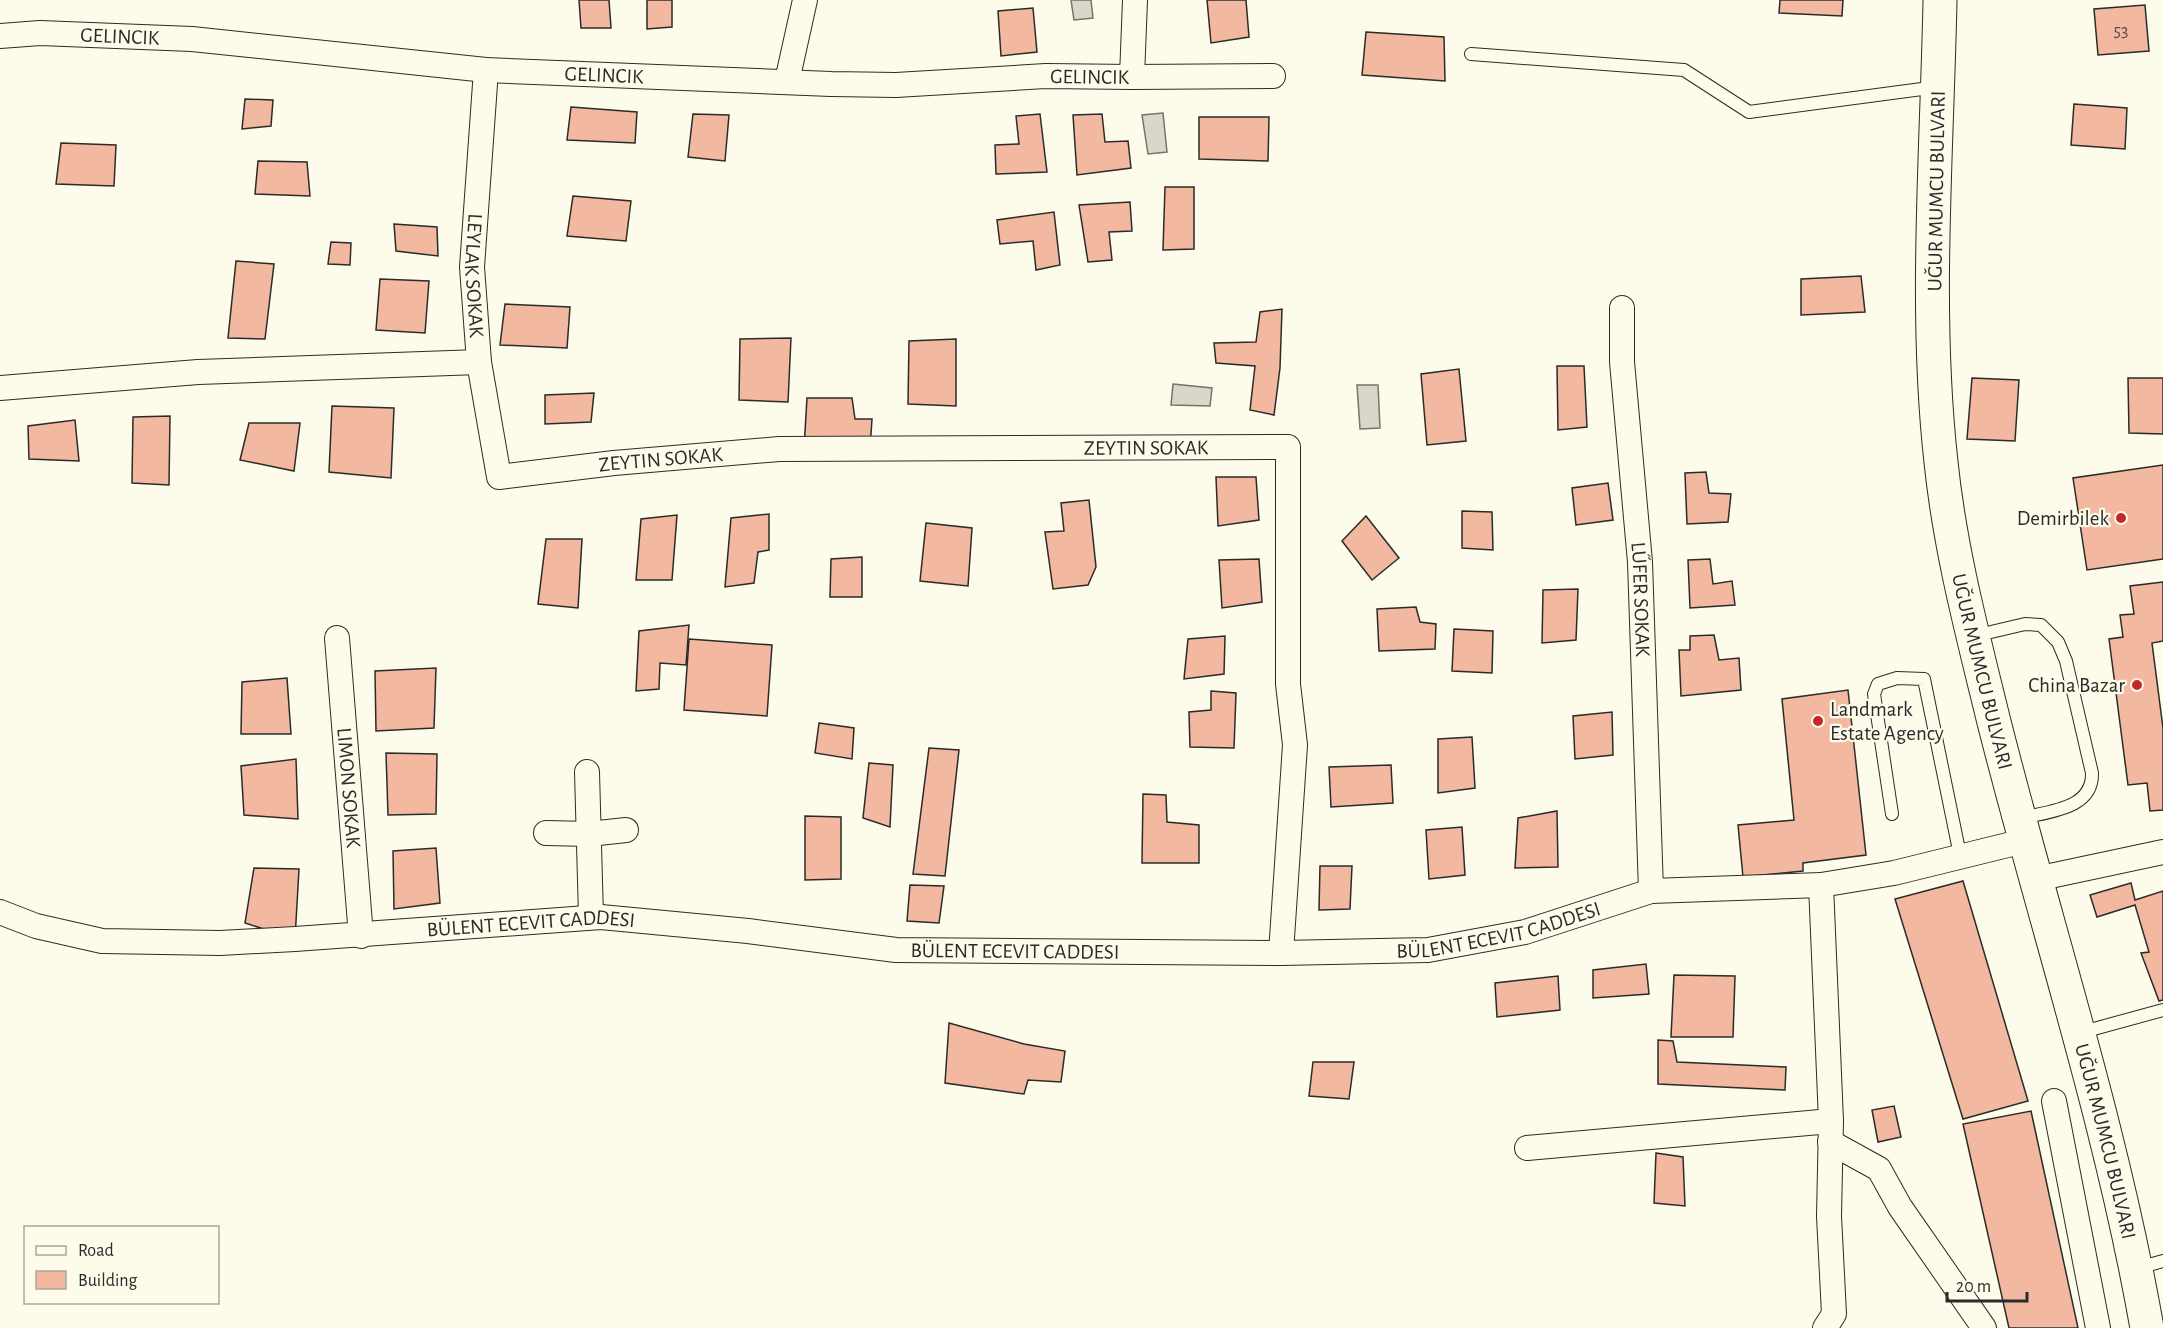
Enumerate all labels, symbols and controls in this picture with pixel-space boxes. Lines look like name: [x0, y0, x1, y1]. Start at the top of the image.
house number: 53: [2114, 22, 2128, 40]
street label: GELINCIK: [80, 25, 160, 49]
street label: GELINCIK: [564, 63, 645, 87]
street label: GELINCIK: [1050, 66, 1130, 88]
street label: UĞUR MUMCU BULVARI: [1922, 90, 1949, 292]
street label: LEYLAK SOKAK: [461, 213, 487, 339]
street label: ZEYTIN SOKAK: [1084, 437, 1209, 459]
street label: ZEYTIN SOKAK: [597, 444, 724, 476]
place label: Demirbilek: [2017, 508, 2109, 529]
marker: Demirbilek: [2114, 511, 2128, 525]
street label: LŰFER SOKAK: [1627, 541, 1653, 657]
street label: UĞUR MUMCU BULVARI: [1948, 572, 2016, 772]
place label: China Bazar: [2028, 675, 2125, 696]
marker: China Bazar: [2130, 678, 2144, 692]
place label: Landmark Estate Agency: [1830, 699, 1944, 744]
marker: Landmark Estate Agency: [1811, 714, 1825, 728]
street label: LIMON SOKAK: [333, 727, 364, 849]
street label: BÜLENT ECEVIT CADDESI: [1396, 898, 1603, 962]
street label: BÜLENT ECEVIT CADDESI: [426, 907, 636, 940]
street label: BÜLENT ECEVIT CADDESI: [910, 939, 1119, 963]
street label: UĞUR MUMCU BULVARI: [2071, 1041, 2139, 1241]
legend: [24, 1226, 219, 1304]
text: Road: [78, 1242, 114, 1260]
scale bar: [1947, 1265, 2026, 1303]
text: Building: [78, 1272, 138, 1290]
text: 20 m: [1956, 1278, 1991, 1296]

